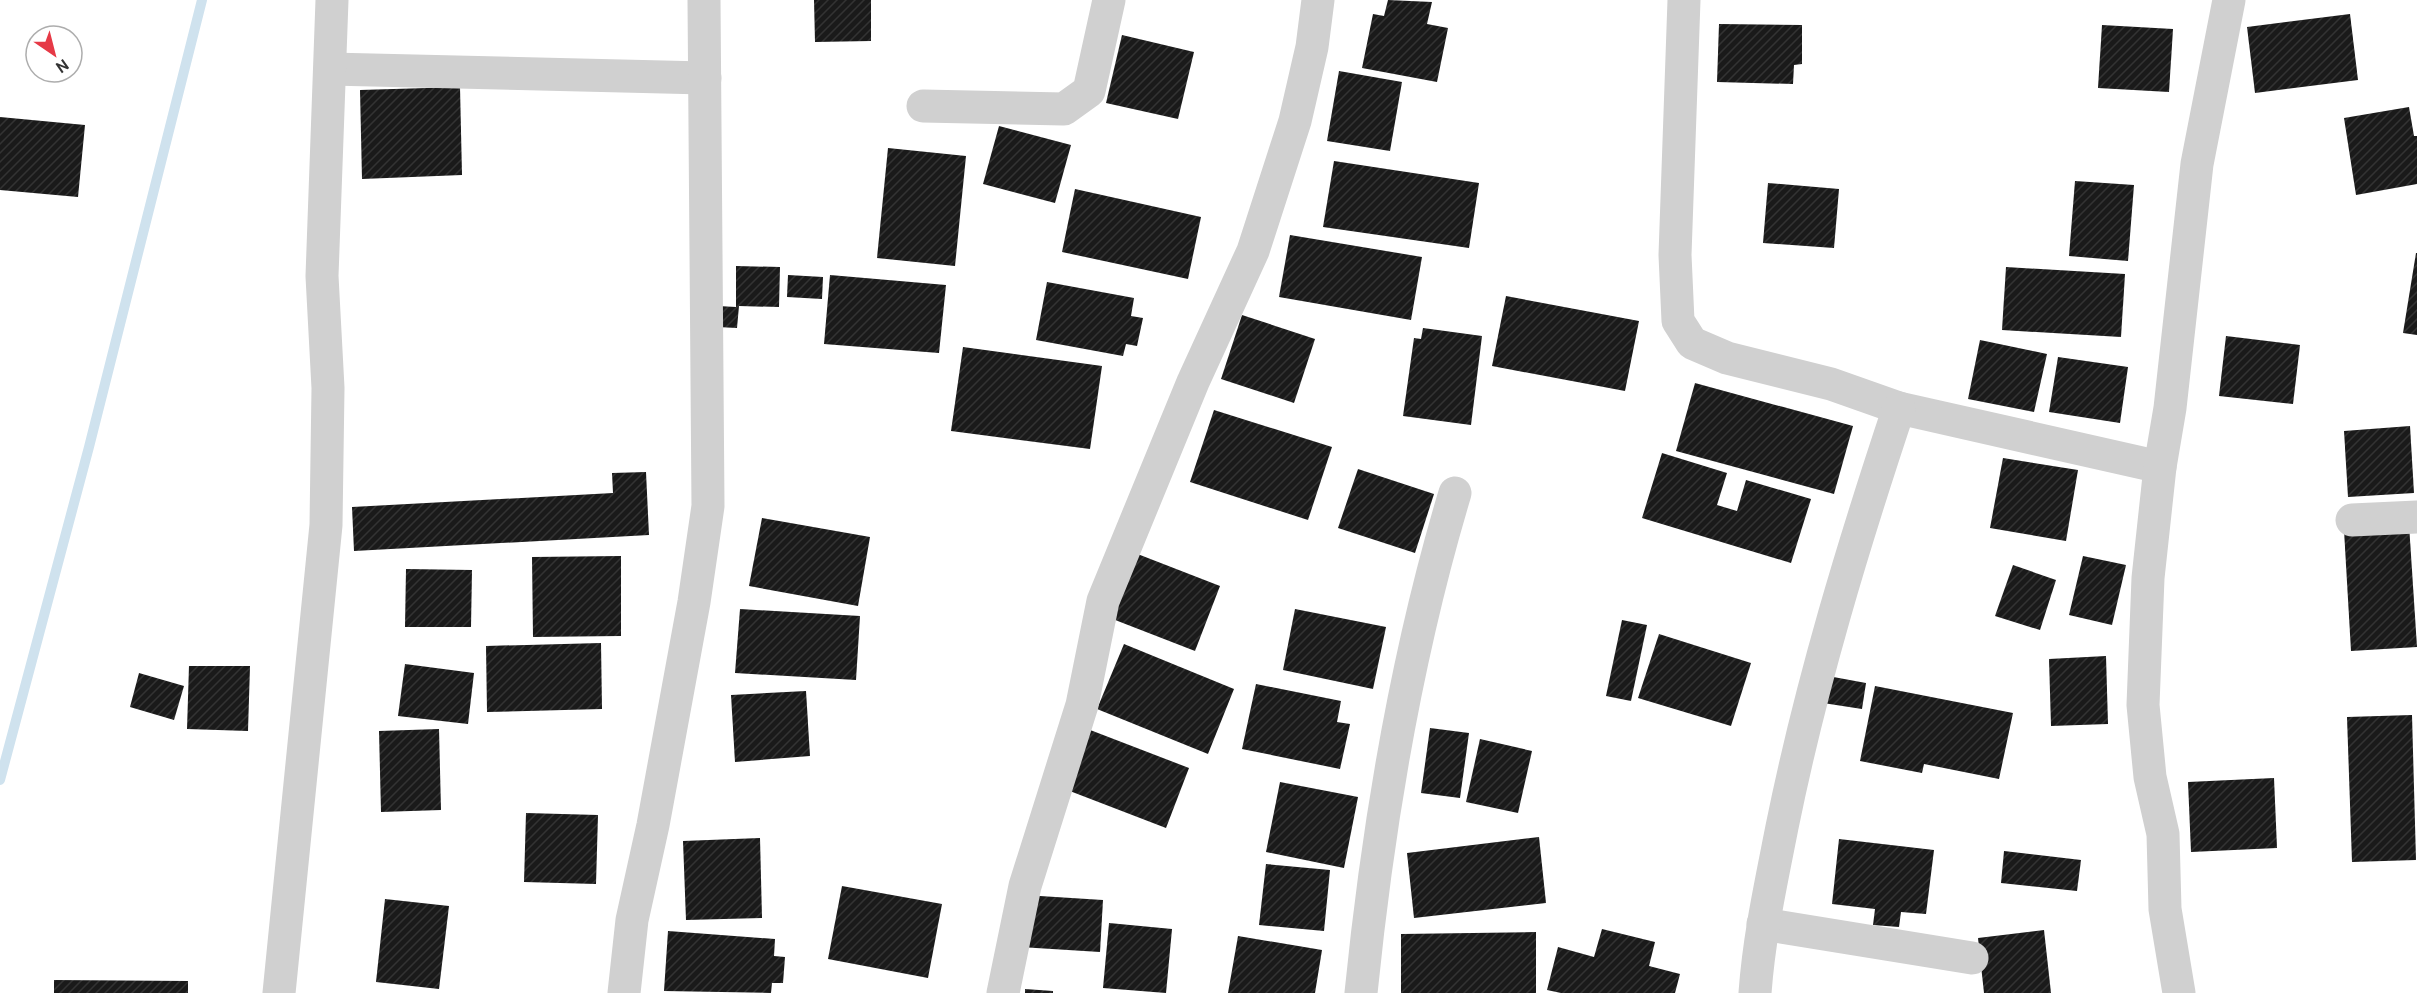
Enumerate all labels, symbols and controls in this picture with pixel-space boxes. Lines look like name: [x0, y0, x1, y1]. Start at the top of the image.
north arrow: [24, 24, 84, 84]
text: N: [52, 55, 72, 77]

